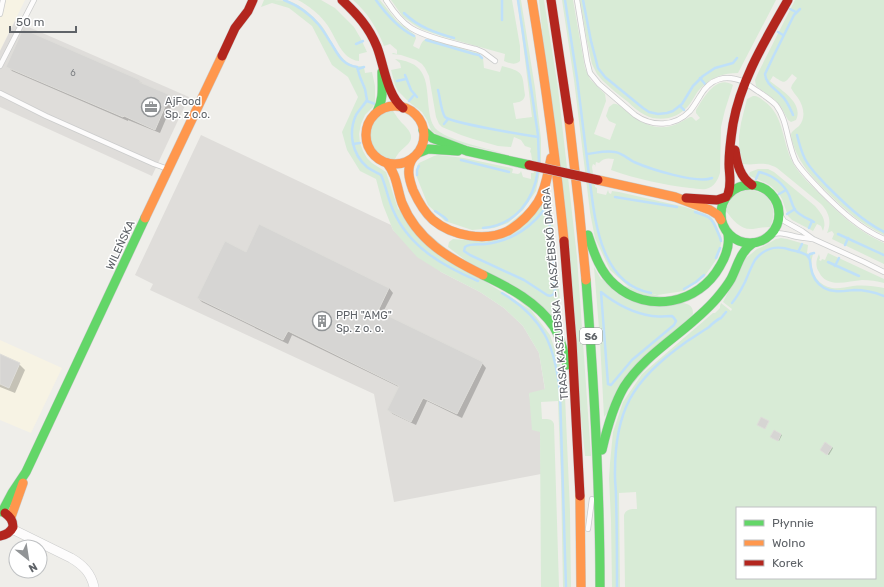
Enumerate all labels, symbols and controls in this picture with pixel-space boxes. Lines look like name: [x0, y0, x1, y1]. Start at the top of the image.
scale bar: [10, 8, 76, 34]
text: 50 m: [16, 15, 44, 29]
house number: 6: [70, 68, 76, 78]
place label: AjFood Sp. z o.o.: [165, 95, 210, 121]
office icon: AjFood Sp. z o.o.: [140, 96, 162, 118]
street label: TRASA KASZUBSKA – KASZËBSKÔ DARGA: [540, 187, 571, 401]
street label: WILEŃSKA: [103, 218, 138, 272]
place label: PPH "AMG" Sp. z o. o.: [336, 309, 392, 335]
building icon: PPH "AMG" Sp. z o. o.: [311, 310, 333, 332]
road number: S6: [580, 328, 602, 344]
legend: [736, 507, 876, 579]
text: Płynnie: [772, 516, 814, 530]
text: Wolno: [772, 536, 805, 550]
north arrow: [8, 539, 48, 579]
text: Korek: [772, 556, 804, 570]
text: N: [26, 560, 39, 575]

